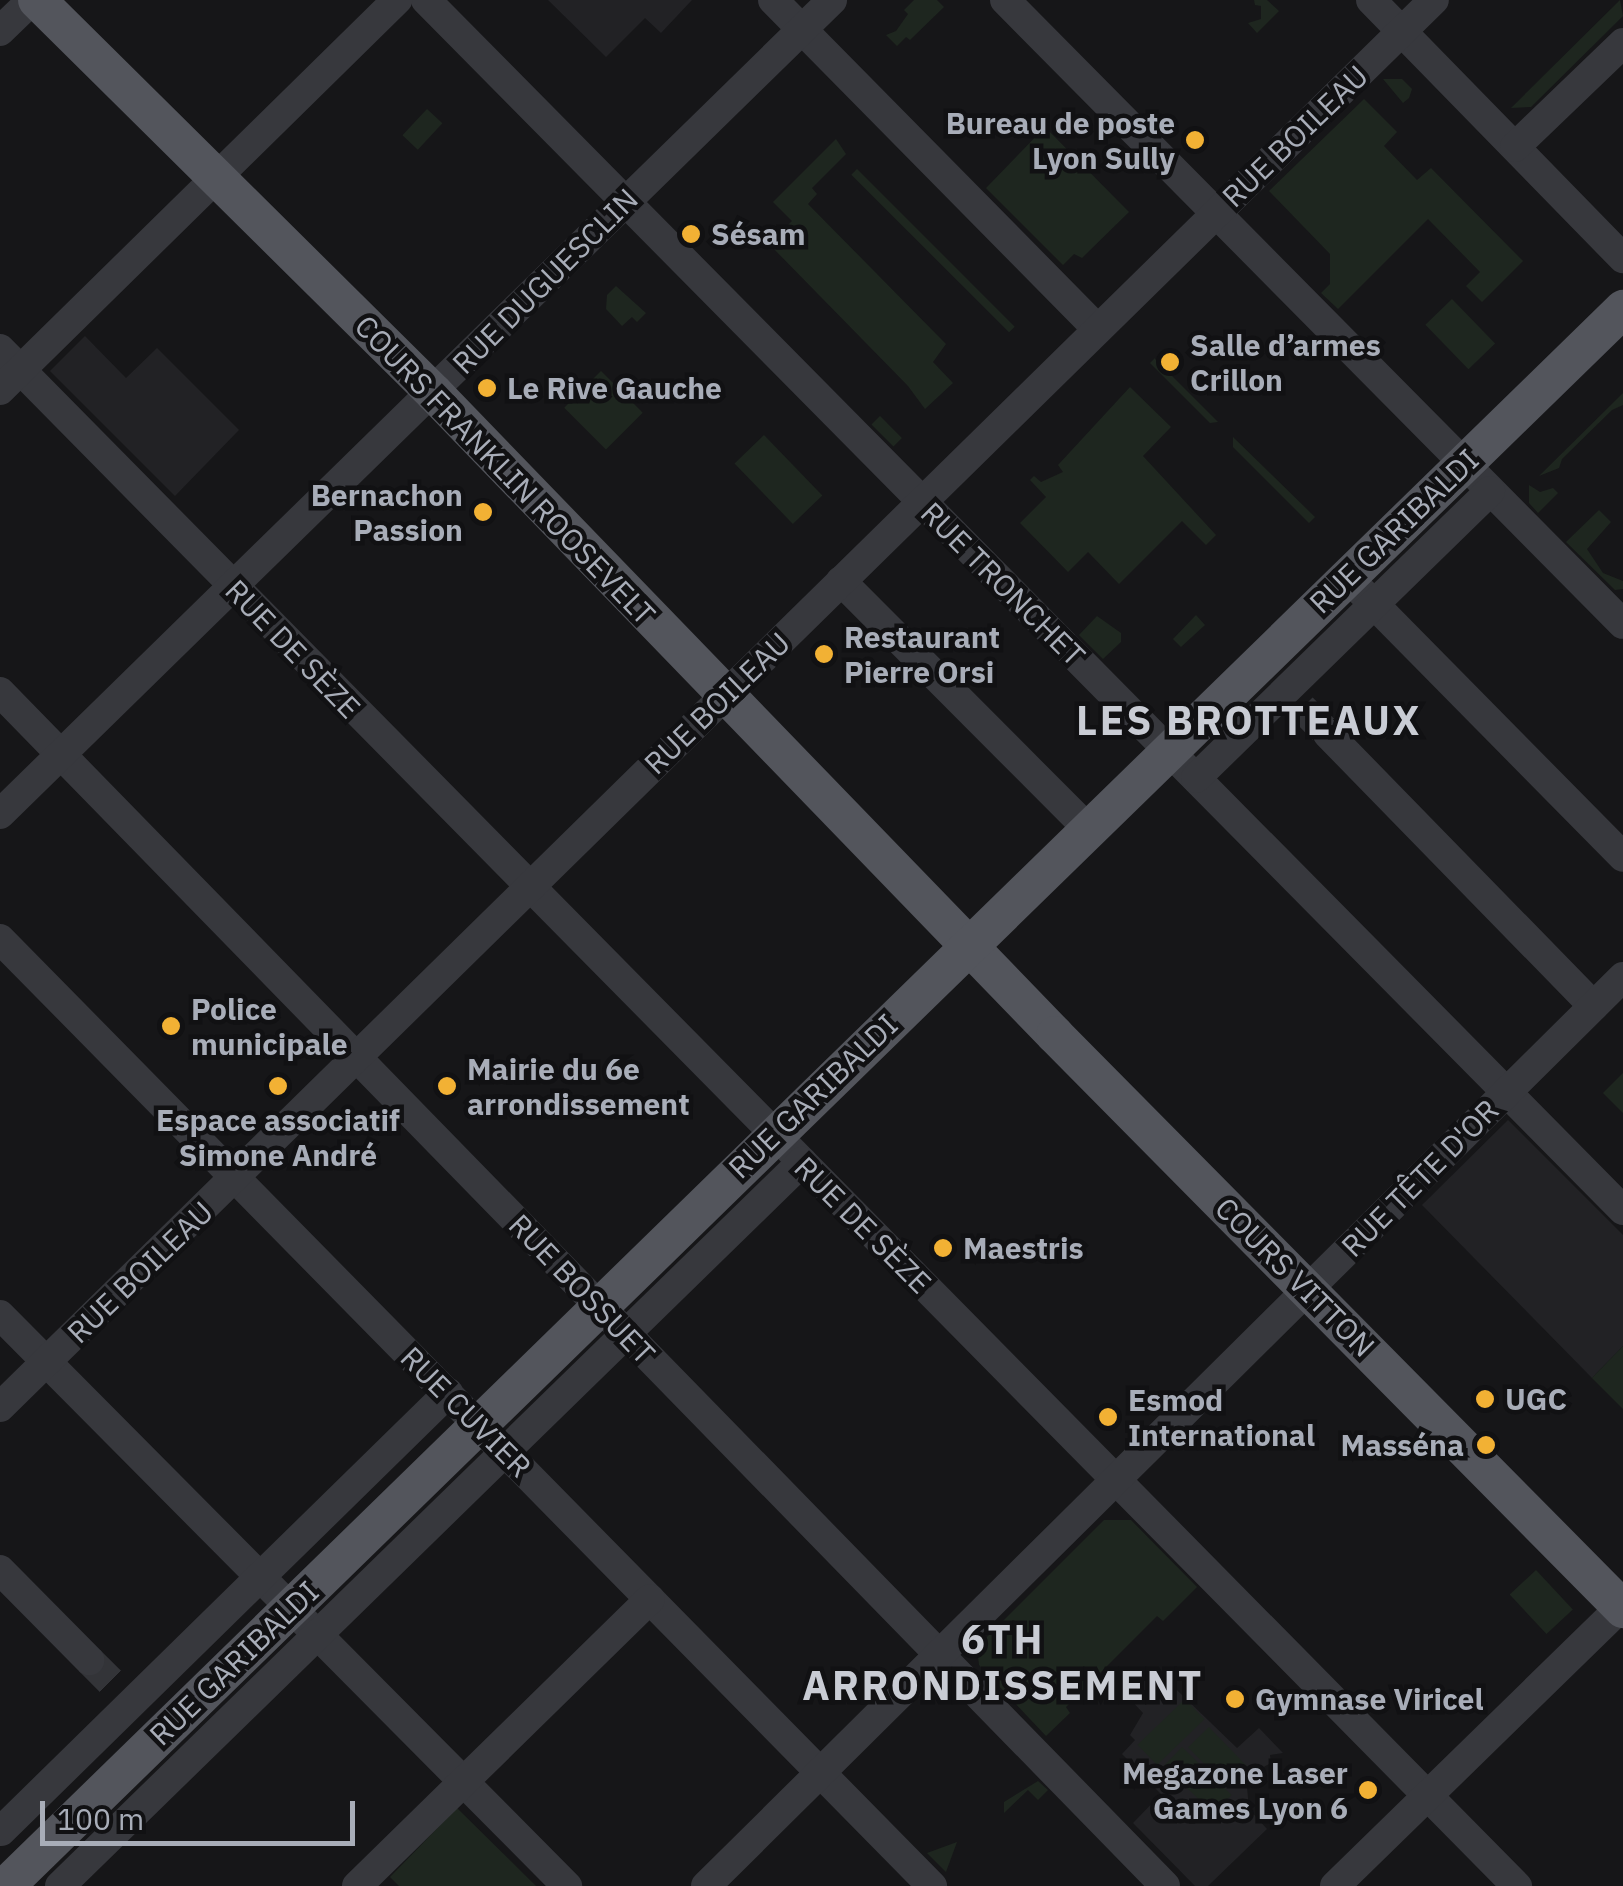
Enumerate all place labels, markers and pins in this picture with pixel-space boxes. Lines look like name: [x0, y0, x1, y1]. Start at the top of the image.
place label: Bureau de poste Lyon Sully: [946, 105, 1175, 176]
marker: Bureau de poste Lyon Sully: [1184, 129, 1206, 151]
place label: Sésam: [711, 216, 806, 252]
marker: Sésam: [680, 223, 702, 245]
place label: Salle d’armes Crillon: [1190, 327, 1381, 398]
marker: Salle d’armes Crillon: [1159, 351, 1181, 373]
place label: Le Rive Gauche: [507, 370, 722, 406]
marker: Le Rive Gauche: [476, 377, 498, 399]
place label: Bernachon Passion: [311, 477, 463, 548]
marker: Bernachon Passion: [472, 501, 494, 523]
place label: Restaurant Pierre Orsi: [844, 619, 1000, 690]
marker: Restaurant Pierre Orsi: [813, 643, 835, 665]
place label: Police municipale: [191, 991, 348, 1062]
marker: Police municipale: [160, 1015, 182, 1037]
place label: Mairie du 6e arrondissement: [467, 1051, 690, 1122]
marker: Espace associatif Simone André: [267, 1075, 289, 1097]
marker: Mairie du 6e arrondissement: [436, 1075, 458, 1097]
place label: Espace associatif Simone André: [156, 1102, 400, 1172]
place label: Maestris: [963, 1230, 1084, 1266]
marker: Maestris: [932, 1237, 954, 1259]
place label: UGC: [1505, 1381, 1567, 1417]
place label: Esmod International: [1128, 1382, 1315, 1452]
marker: UGC: [1474, 1388, 1496, 1410]
marker: Esmod International: [1097, 1406, 1119, 1428]
place label: Masséna: [1341, 1427, 1464, 1463]
marker: Masséna: [1473, 1432, 1499, 1458]
place label: Gymnase Viricel: [1255, 1681, 1484, 1717]
marker: Gymnase Viricel: [1224, 1688, 1246, 1710]
place label: Megazone Laser Games Lyon 6: [1122, 1755, 1348, 1826]
marker: Megazone Laser Games Lyon 6: [1357, 1779, 1379, 1801]

